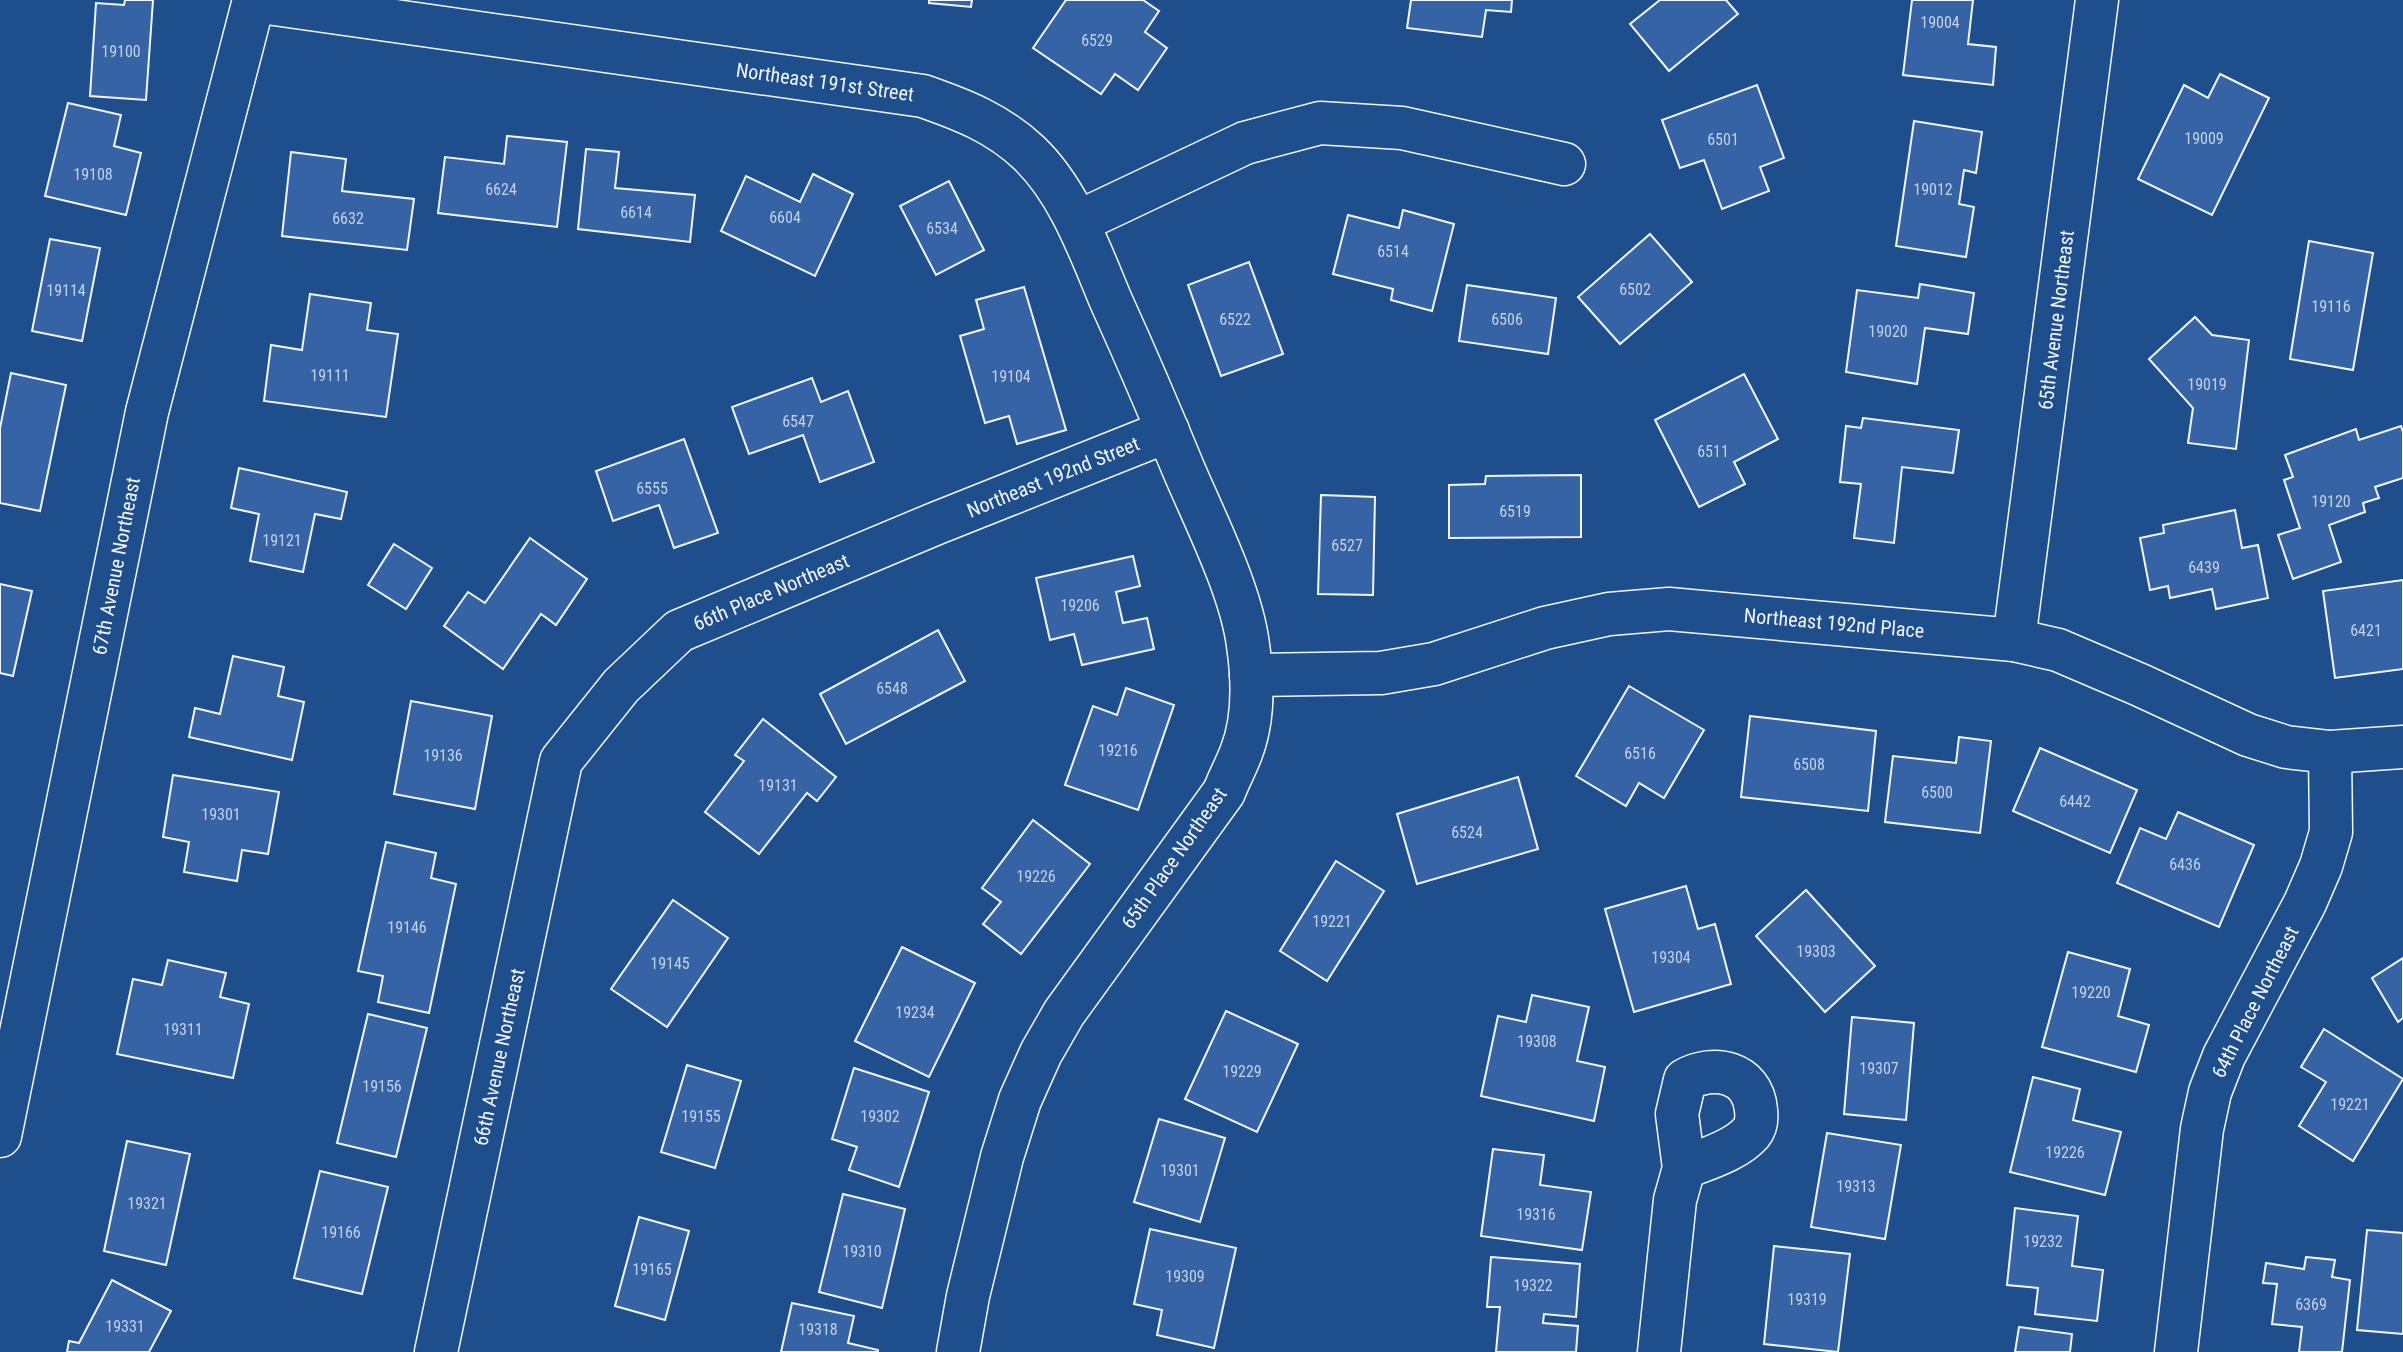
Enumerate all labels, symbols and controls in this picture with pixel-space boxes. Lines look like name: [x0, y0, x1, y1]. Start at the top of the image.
house number: 19004: [1920, 13, 1960, 32]
house number: 6529: [1081, 31, 1113, 50]
house number: 19100: [101, 42, 141, 61]
street label: Northeast 191st Street: [735, 58, 916, 106]
house number: 19009: [2184, 129, 2224, 148]
house number: 6501: [1707, 130, 1739, 149]
house number: 19108: [73, 165, 113, 184]
house number: 6624: [485, 180, 517, 199]
house number: 19012: [1913, 180, 1953, 199]
house number: 6614: [620, 203, 652, 222]
house number: 6604: [769, 208, 801, 227]
house number: 6632: [332, 209, 364, 228]
house number: 6534: [926, 219, 958, 238]
street label: 65th Avenue Northeast: [2033, 229, 2079, 411]
house number: 6514: [1377, 242, 1409, 261]
house number: 6502: [1619, 280, 1651, 299]
house number: 19114: [46, 281, 86, 300]
house number: 19116: [2311, 297, 2351, 316]
house number: 6522: [1219, 310, 1251, 329]
house number: 6506: [1491, 310, 1523, 329]
house number: 19020: [1868, 322, 1908, 341]
house number: 19111: [310, 366, 350, 385]
house number: 19104: [991, 367, 1031, 386]
house number: 19019: [2187, 375, 2227, 394]
house number: 6547: [782, 412, 814, 431]
street label: Northeast 192nd Street: [963, 431, 1143, 523]
house number: 6511: [1697, 442, 1729, 461]
street label: 67th Avenue Northeast: [87, 475, 145, 657]
house number: 6555: [636, 479, 668, 498]
house number: 19120: [2311, 492, 2351, 511]
house number: 6519: [1499, 502, 1531, 521]
house number: 19121: [262, 531, 302, 550]
house number: 6527: [1331, 536, 1363, 555]
street label: 66th Place Northeast: [689, 548, 853, 636]
house number: 6439: [2188, 558, 2220, 577]
house number: 19206: [1060, 596, 1100, 615]
street label: Northeast 192nd Place: [1743, 603, 1925, 643]
house number: 6421: [2350, 621, 2382, 640]
house number: 6548: [876, 679, 908, 698]
house number: 19216: [1098, 741, 1138, 760]
house number: 6516: [1624, 744, 1656, 763]
house number: 19136: [423, 746, 463, 765]
house number: 6508: [1793, 755, 1825, 774]
house number: 19131: [758, 776, 798, 795]
street label: 65th Place Northeast: [1116, 783, 1232, 933]
house number: 6500: [1921, 783, 1953, 802]
house number: 6442: [2059, 792, 2091, 811]
house number: 19301: [201, 805, 241, 824]
house number: 6524: [1451, 823, 1483, 842]
house number: 6436: [2169, 855, 2201, 874]
house number: 19226: [1016, 867, 1056, 886]
house number: 19221: [1312, 912, 1352, 931]
house number: 19146: [387, 918, 427, 937]
street label: 64th Place Northeast: [2206, 922, 2304, 1082]
house number: 19303: [1796, 942, 1836, 961]
house number: 19304: [1651, 948, 1691, 967]
house number: 19145: [650, 954, 690, 973]
street label: 66th Avenue Northeast: [468, 966, 530, 1148]
house number: 19220: [2071, 983, 2111, 1002]
house number: 19234: [895, 1003, 935, 1022]
house number: 19311: [163, 1020, 203, 1039]
house number: 19308: [1517, 1032, 1557, 1051]
house number: 19307: [1859, 1059, 1899, 1078]
house number: 19229: [1222, 1062, 1262, 1081]
house number: 19156: [362, 1077, 402, 1096]
house number: 19221: [2330, 1095, 2370, 1114]
house number: 19155: [681, 1107, 721, 1126]
house number: 19302: [860, 1107, 900, 1126]
house number: 19226: [2045, 1143, 2085, 1162]
house number: 19301: [1160, 1161, 1200, 1180]
house number: 19313: [1836, 1177, 1876, 1196]
house number: 19321: [127, 1194, 167, 1213]
house number: 19316: [1516, 1205, 1556, 1224]
house number: 19166: [321, 1223, 361, 1242]
house number: 19232: [2023, 1232, 2063, 1251]
house number: 19310: [842, 1242, 882, 1261]
house number: 19165: [632, 1260, 672, 1279]
house number: 19309: [1165, 1267, 1205, 1286]
house number: 19322: [1513, 1276, 1553, 1295]
house number: 19319: [1787, 1290, 1827, 1309]
house number: 6369: [2295, 1295, 2327, 1314]
house number: 19331: [105, 1317, 145, 1336]
house number: 19318: [798, 1320, 838, 1339]

